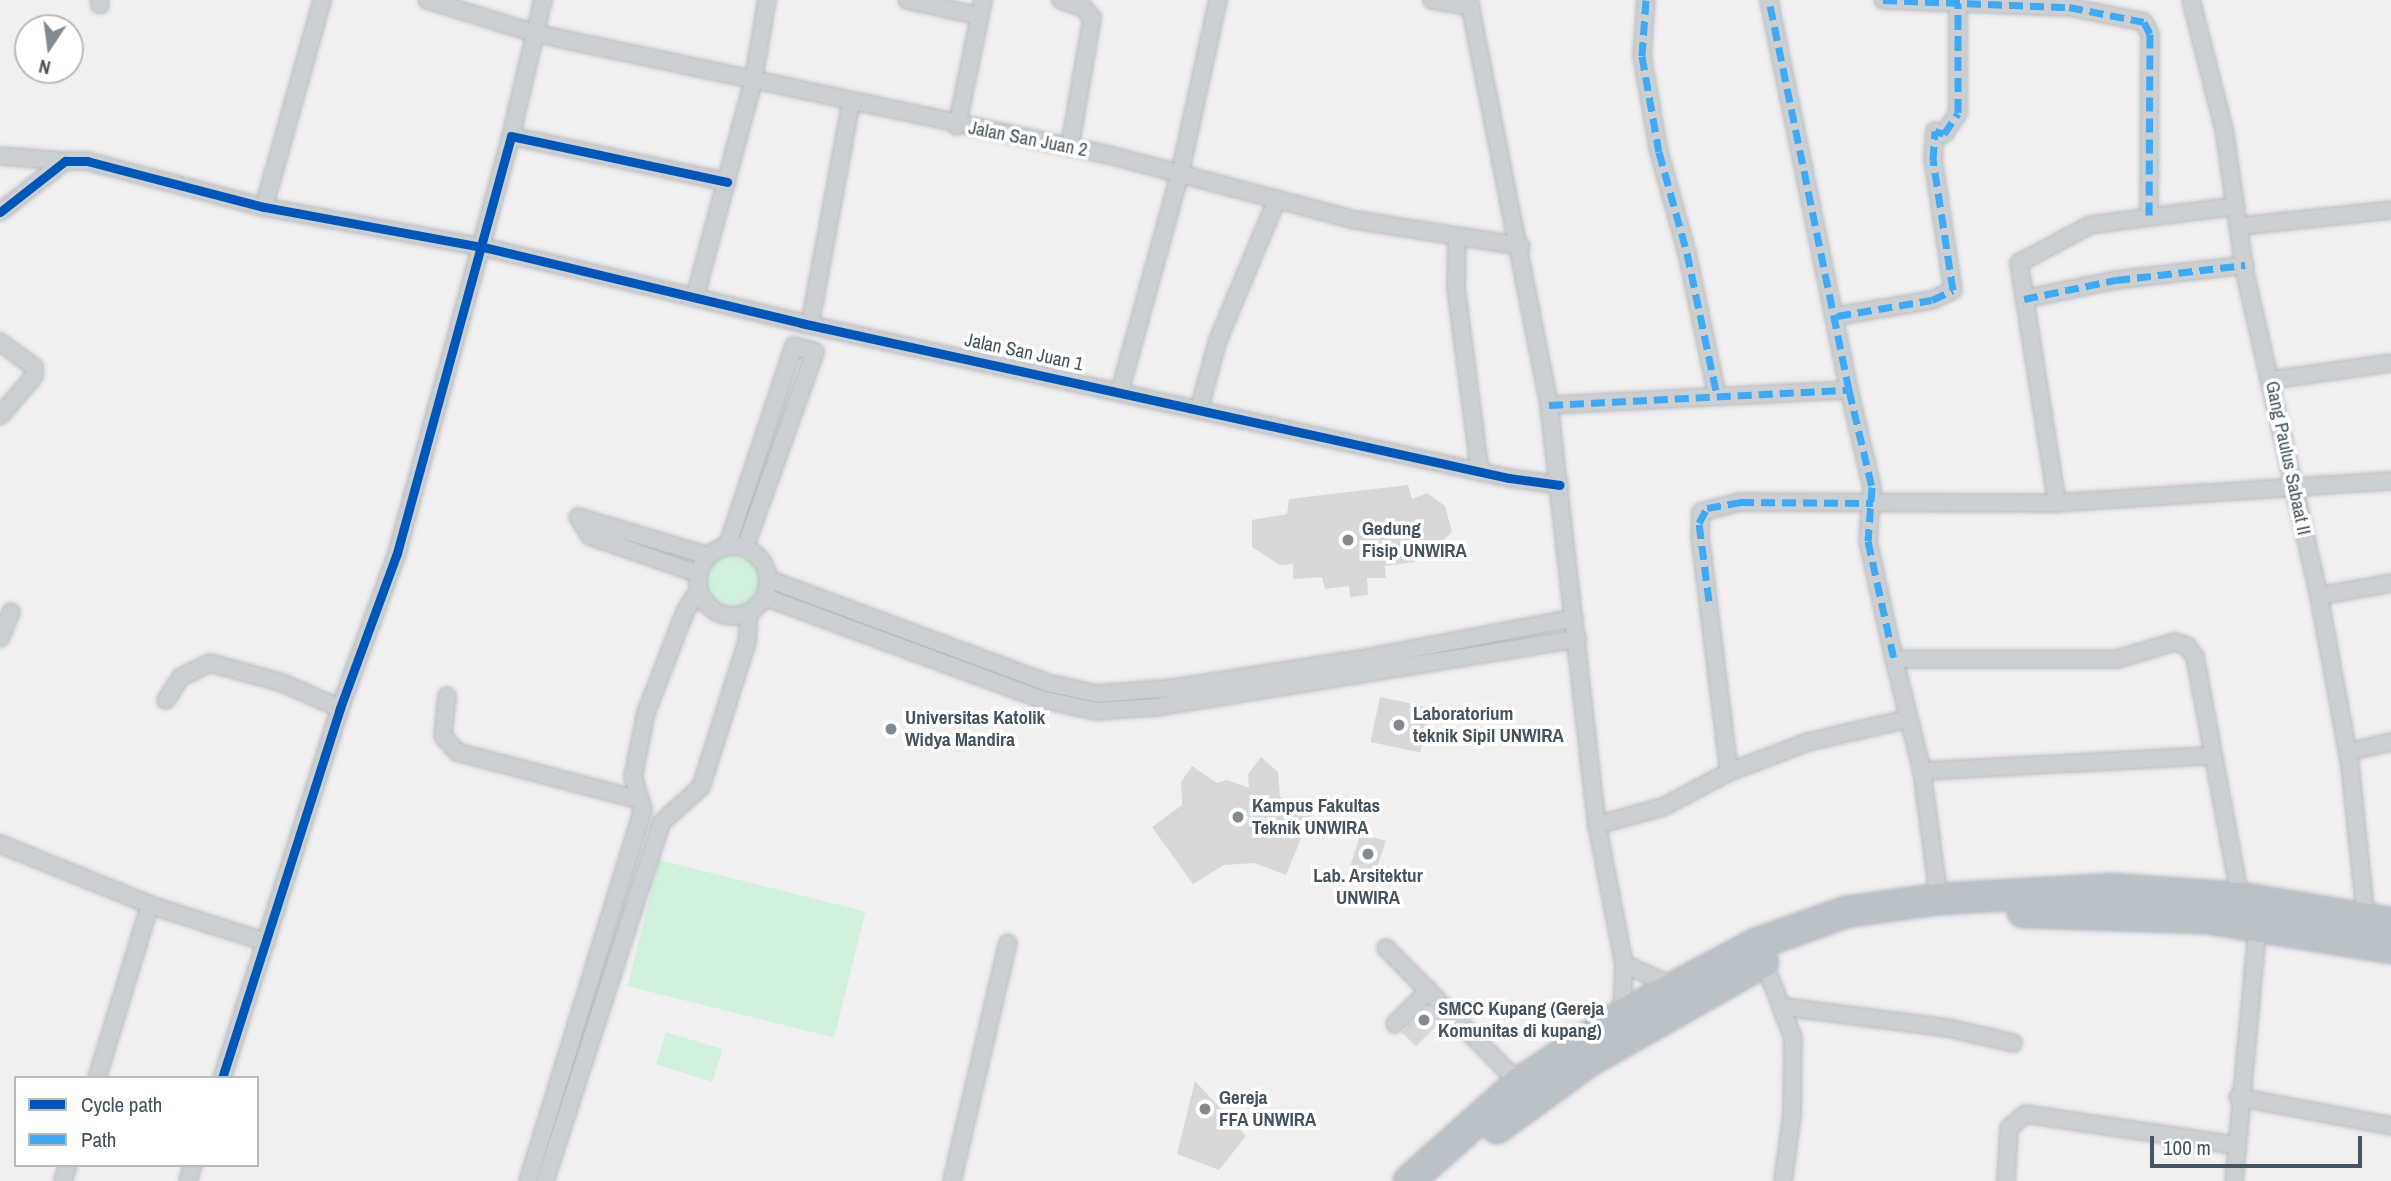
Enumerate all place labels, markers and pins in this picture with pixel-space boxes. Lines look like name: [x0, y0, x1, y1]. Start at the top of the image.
place label: Gedung Fisip UNWIRA: [1362, 518, 1467, 562]
marker: Gedung Fisip UNWIRA: [1340, 532, 1356, 548]
place label: Laboratorium teknik Sipil UNWIRA: [1413, 703, 1564, 747]
place label: Universitas Katolik Widya Mandira: [905, 707, 1045, 751]
marker: Laboratorium teknik Sipil UNWIRA: [1391, 717, 1407, 733]
marker: Universitas Katolik Widya Mandira: [883, 721, 899, 737]
place label: Kampus Fakultas Teknik UNWIRA: [1252, 795, 1380, 839]
marker: Kampus Fakultas Teknik UNWIRA: [1230, 809, 1246, 825]
marker: Lab. Arsitektur UNWIRA: [1360, 846, 1376, 862]
place label: Lab. Arsitektur UNWIRA: [1313, 865, 1423, 909]
place label: SMCC Kupang (Gereja Komunitas di kupang): [1438, 998, 1604, 1042]
marker: SMCC Kupang (Gereja Komunitas di kupang): [1416, 1012, 1432, 1028]
place label: Gereja FFA UNWIRA: [1219, 1087, 1317, 1131]
marker: Gereja FFA UNWIRA: [1197, 1101, 1213, 1117]

